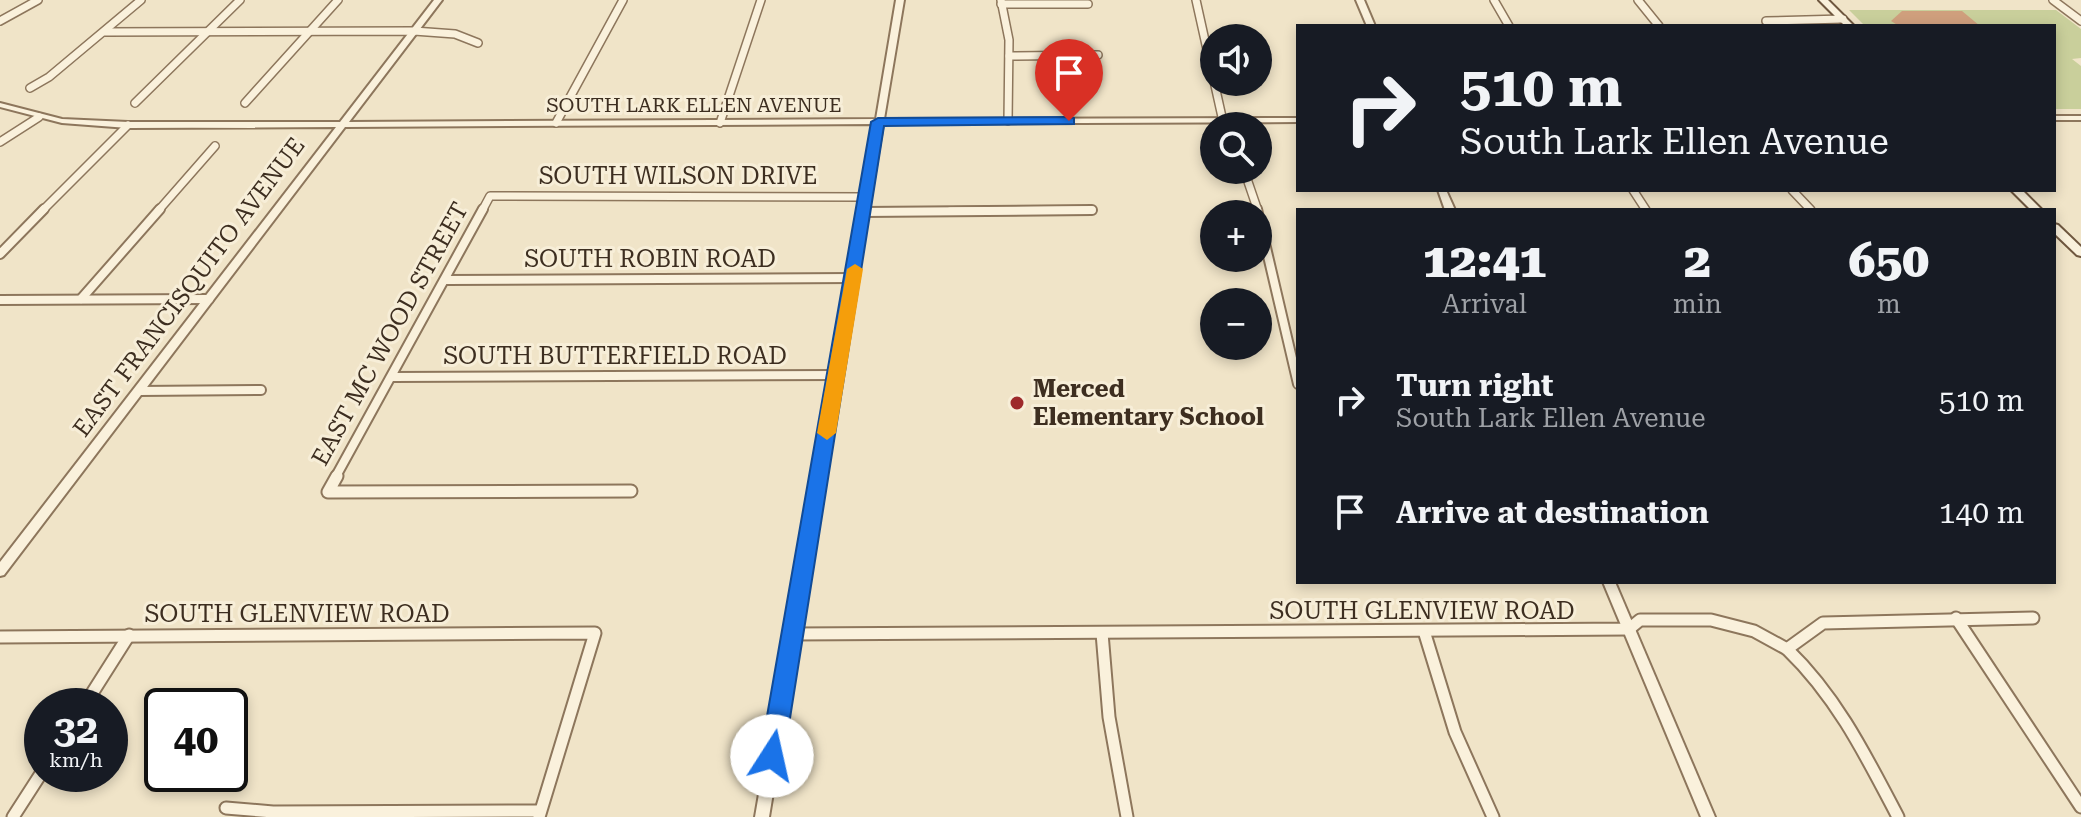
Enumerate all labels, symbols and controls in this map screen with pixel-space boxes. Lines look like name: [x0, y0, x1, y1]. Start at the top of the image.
map controls: [1200, 24, 1272, 360]
button: sound: [1200, 24, 1272, 96]
pin: [1035, 39, 1103, 121]
icon: arrive: [1047, 51, 1091, 95]
text: 510 m: [1460, 54, 1622, 120]
icon: right: [1328, 56, 1432, 160]
street label: SOUTH LARK ELLEN AVENUE: [546, 93, 842, 117]
button: search: [1200, 112, 1272, 184]
text: South Lark Ellen Avenue: [1460, 121, 1889, 163]
street label: EAST FRANCISQUITO AVENUE: [67, 132, 311, 442]
street label: SOUTH WILSON DRIVE: [539, 162, 817, 190]
street label: EAST MC WOOD STREET: [306, 198, 474, 470]
button: +: [1200, 200, 1272, 272]
text: 12:41: [1423, 233, 1546, 289]
text: 2: [1684, 233, 1711, 289]
text: 650: [1849, 233, 1929, 289]
street label: SOUTH ROBIN ROAD: [524, 245, 776, 273]
button: −: [1200, 288, 1272, 360]
text: Arrival: [1442, 289, 1527, 319]
text: min: [1673, 289, 1722, 319]
text: m: [1877, 289, 1901, 319]
street label: SOUTH BUTTERFIELD ROAD: [443, 342, 787, 370]
text: Turn right: [1396, 368, 1553, 403]
place label: Merced Elementary School: [1033, 375, 1264, 431]
icon: right: [1328, 378, 1372, 422]
text: 510 m: [1939, 383, 2024, 418]
marker: Merced Elementary School: [1008, 394, 1026, 412]
text: South Lark Ellen Avenue: [1396, 403, 1706, 433]
icon: arrive: [1328, 490, 1372, 534]
text: Arrive at destination: [1396, 495, 1709, 530]
text: 140 m: [1939, 495, 2024, 530]
street label: SOUTH GLENVIEW ROAD: [1269, 597, 1575, 625]
street label: SOUTH GLENVIEW ROAD: [144, 600, 450, 628]
speed limit sign: 40: [144, 688, 248, 792]
text: 32: [54, 706, 98, 753]
position arrow: [730, 714, 814, 798]
text: km/h: [49, 748, 103, 772]

